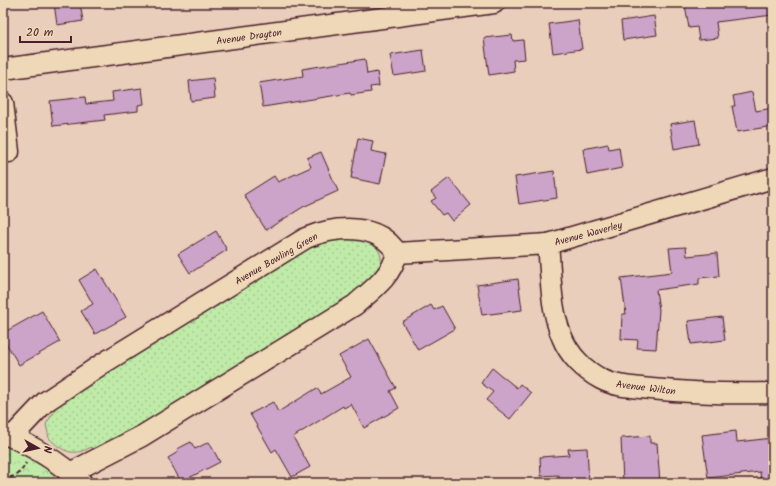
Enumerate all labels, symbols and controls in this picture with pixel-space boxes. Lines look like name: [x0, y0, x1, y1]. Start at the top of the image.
scale bar: [20, 18, 71, 44]
text: 20 m: [26, 23, 54, 42]
street label: Avenue Drayton: [215, 24, 283, 50]
street label: Avenue Waverley: [553, 217, 624, 251]
street label: Avenue Bowling Green: [232, 229, 321, 289]
street label: Avenue Wilton: [615, 376, 677, 400]
north arrow: [18, 428, 58, 468]
text: N: [38, 445, 56, 454]

